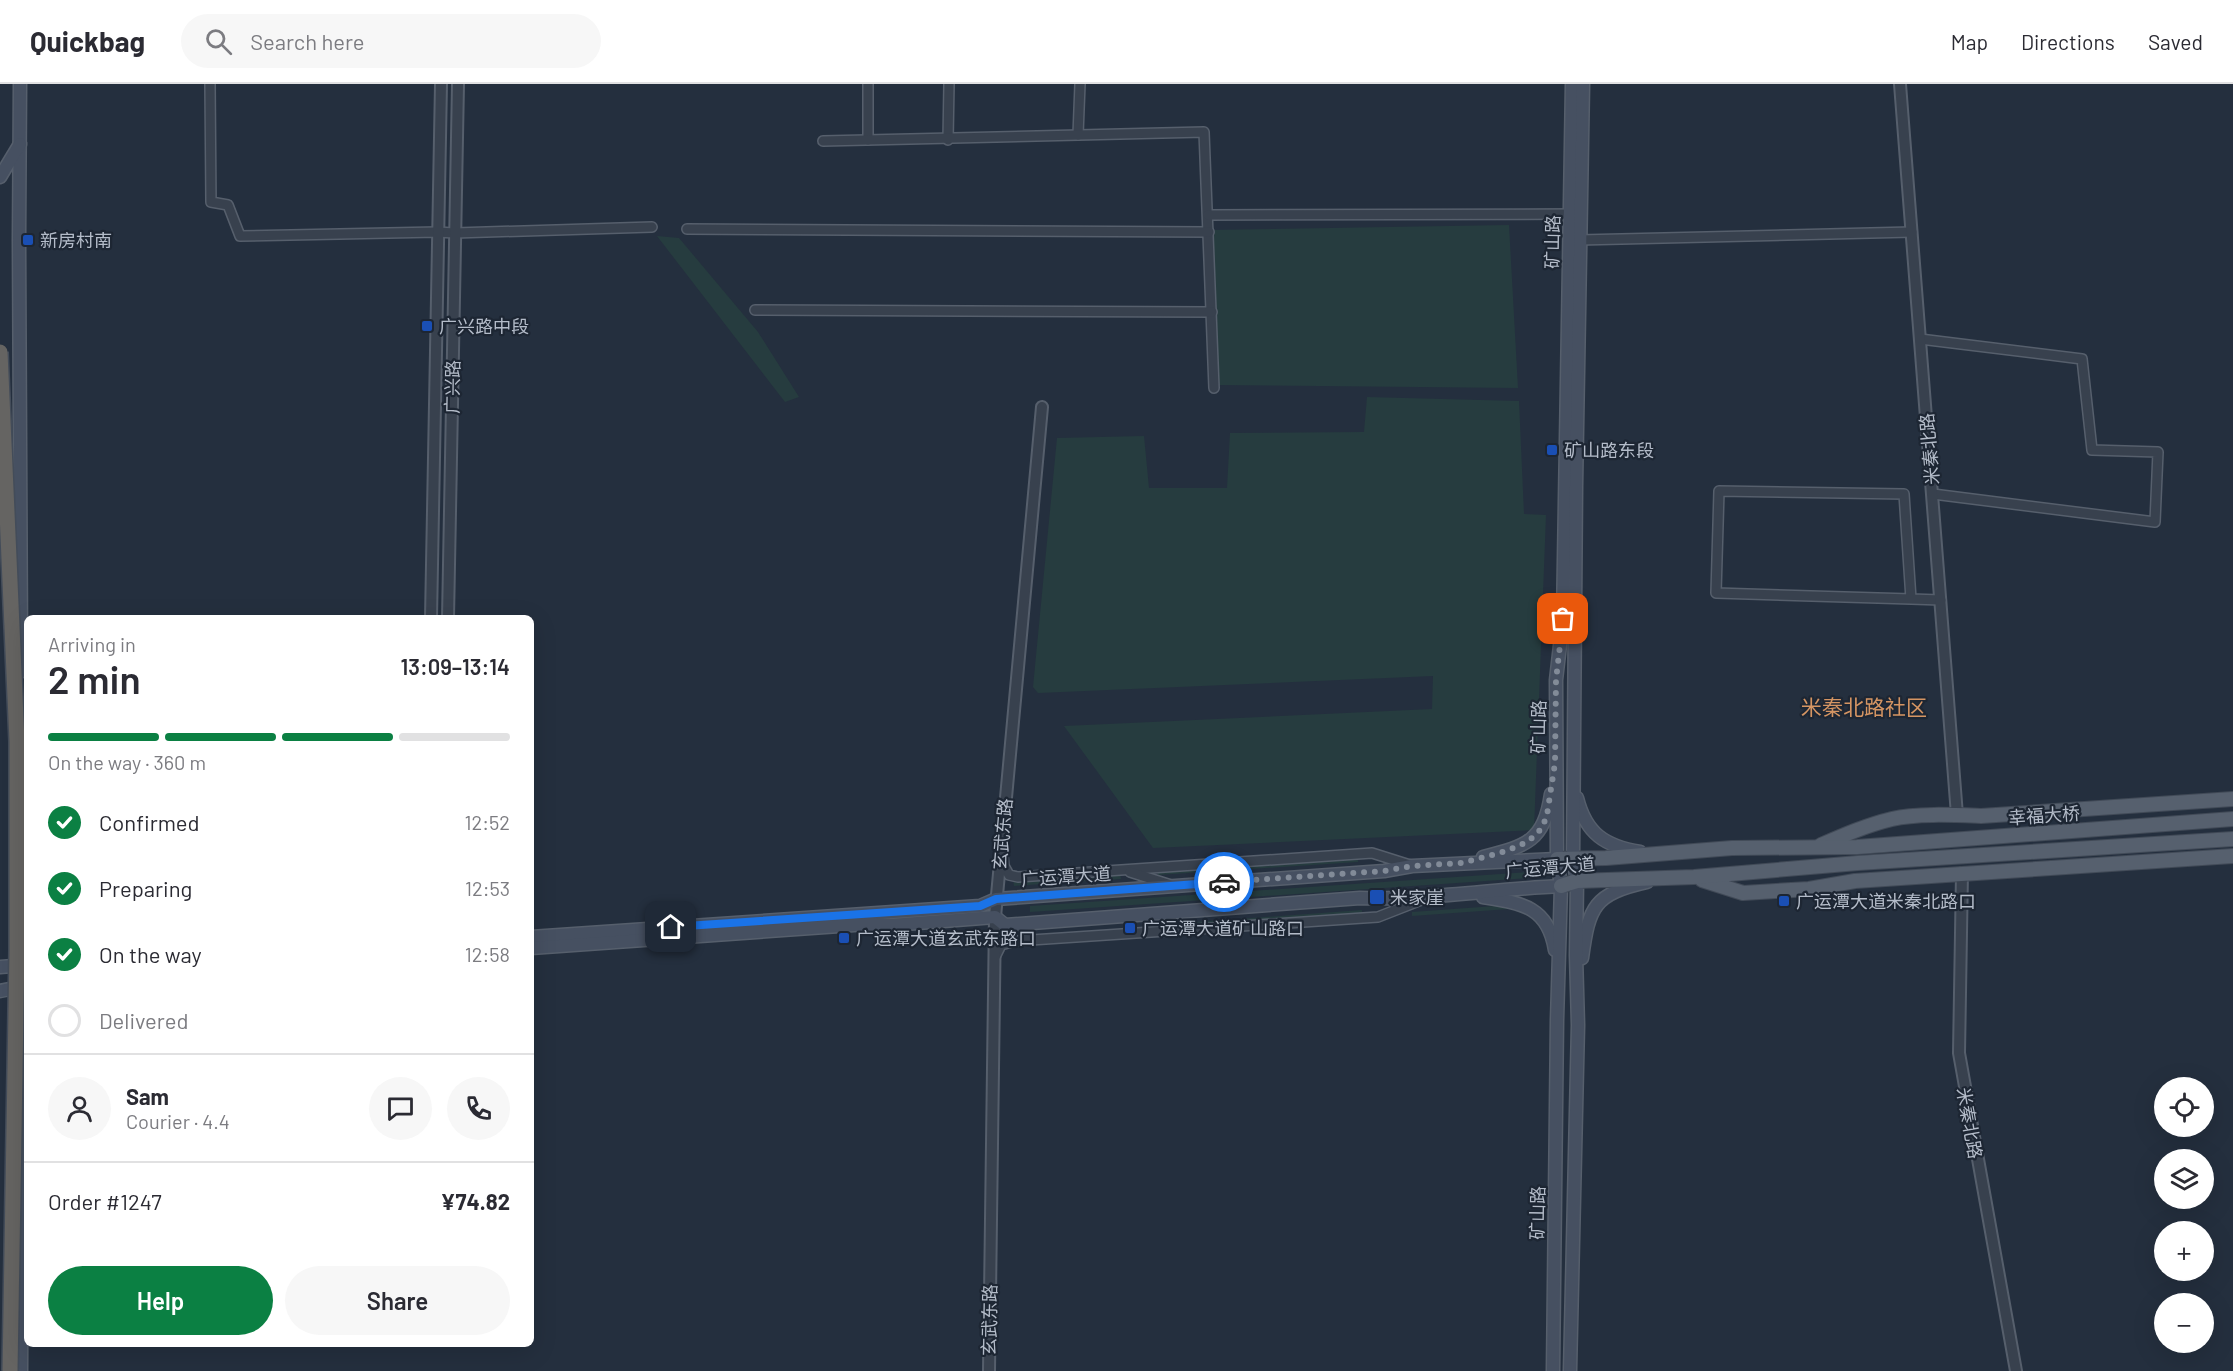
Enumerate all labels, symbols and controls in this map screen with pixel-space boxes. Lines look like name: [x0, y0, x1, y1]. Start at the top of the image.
search box: [181, 14, 601, 68]
text: Quickbag: [30, 24, 145, 58]
icon: search: [202, 25, 235, 58]
text: Search here: [250, 28, 365, 54]
text: Map: [1951, 29, 1988, 54]
text: Directions: [2021, 29, 2115, 54]
text: Saved: [2148, 29, 2203, 54]
street label: 矿山路: [1541, 215, 1563, 269]
place label: 新房村南: [40, 229, 112, 251]
marker: 新房村南: [21, 233, 35, 247]
place label: 广兴路中段: [439, 315, 529, 337]
marker: 广兴路中段: [420, 319, 434, 333]
street label: 广兴路: [441, 360, 463, 414]
street label: 米秦北路: [1915, 412, 1943, 486]
place label: 矿山路东段: [1564, 439, 1654, 461]
marker: 矿山路东段: [1545, 443, 1559, 457]
pin: [1537, 593, 1588, 644]
icon: bag: [1546, 602, 1579, 635]
text: Arriving in: [48, 632, 136, 656]
text: 13:09–13:14: [400, 653, 510, 679]
text: 2 min: [48, 655, 141, 702]
district label: 米秦北路社区: [1801, 694, 1927, 719]
street label: 矿山路: [1527, 700, 1549, 754]
text: On the way · 360 m: [48, 750, 206, 774]
street label: 玄武东路: [988, 797, 1016, 871]
street label: 幸福大桥: [2007, 802, 2081, 828]
icon: check: [48, 806, 81, 839]
text: Confirmed: [99, 809, 199, 835]
text: 12:52: [465, 810, 510, 834]
courier: [1194, 852, 1254, 912]
street label: 广运潭大道: [1504, 852, 1596, 882]
street label: 广运潭大道: [1020, 862, 1112, 890]
icon: car: [1208, 866, 1241, 899]
icon: check: [48, 872, 81, 905]
text: Preparing: [99, 875, 192, 901]
text: 12:53: [465, 876, 510, 900]
place label: 米家崖: [1390, 886, 1444, 908]
marker: 米家崖: [1368, 888, 1386, 906]
place label: 广运潭大道米秦北路口: [1796, 890, 1976, 912]
marker: 广运潭大道米秦北路口: [1777, 894, 1791, 908]
pin: [645, 901, 696, 952]
icon: home: [654, 910, 687, 943]
place label: 广运潭大道矿山路口: [1142, 917, 1304, 939]
marker: 广运潭大道矿山路口: [1123, 921, 1137, 935]
place label: 广运潭大道玄武东路口: [856, 927, 1036, 949]
marker: 广运潭大道玄武东路口: [837, 931, 851, 945]
icon: check: [48, 938, 81, 971]
text: On the way: [99, 941, 202, 967]
text: 12:58: [465, 942, 510, 966]
text: Delivered: [99, 1007, 188, 1033]
button: person: [48, 1077, 111, 1140]
button: chat: [369, 1077, 432, 1140]
button: phone: [447, 1077, 510, 1140]
map controls: [2154, 1077, 2214, 1353]
button: locate: [2154, 1077, 2214, 1137]
text: Sam: [126, 1083, 169, 1109]
street label: 米秦北路: [1953, 1086, 1987, 1160]
text: Courier · 4.4: [126, 1109, 230, 1133]
button: layers: [2154, 1149, 2214, 1209]
street label: 矿山路: [1526, 1186, 1548, 1240]
text: Order #1247: [48, 1188, 162, 1214]
text: ¥74.82: [441, 1188, 510, 1214]
button: +: [2154, 1221, 2214, 1281]
button: Help: [48, 1266, 273, 1335]
button: Share: [285, 1266, 510, 1335]
street label: 玄武东路: [977, 1284, 1001, 1356]
button: −: [2154, 1293, 2214, 1353]

